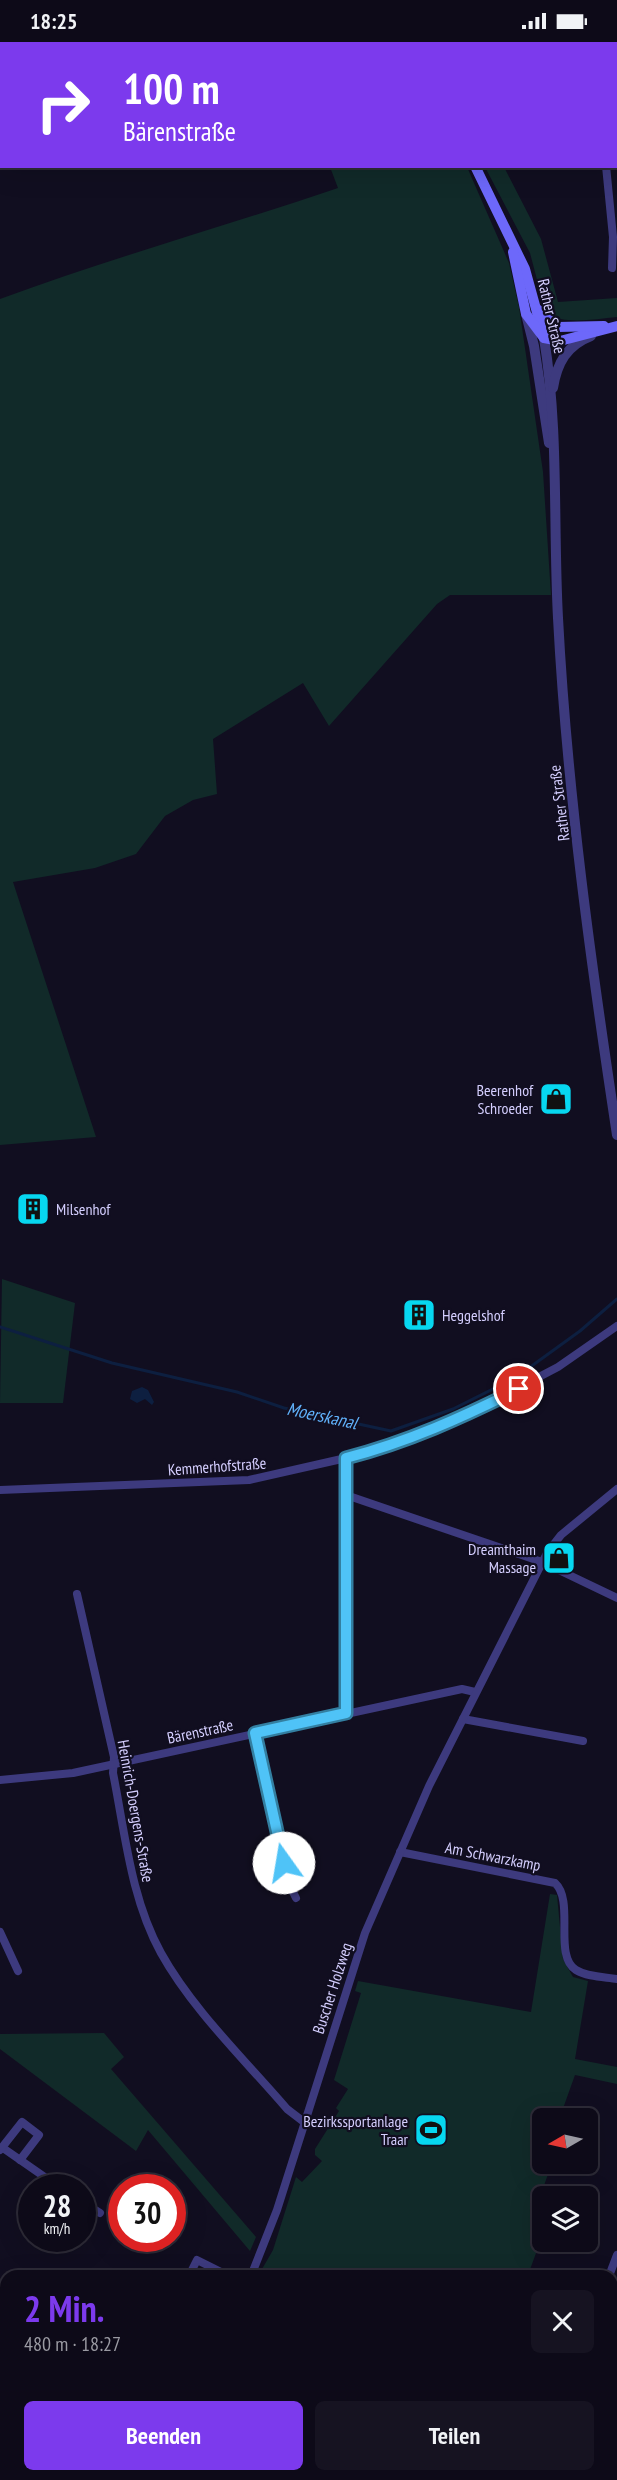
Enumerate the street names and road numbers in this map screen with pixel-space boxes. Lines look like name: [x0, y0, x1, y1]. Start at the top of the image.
street label: Rather Straße: [534, 277, 570, 355]
street label: Rather Straße: [544, 764, 574, 842]
street label: Kemmerhofstraße: [167, 1453, 267, 1479]
street label: Bärenstraße: [165, 1714, 235, 1748]
street label: Heinrich-Doergens-Straße: [114, 1738, 158, 1884]
street label: Am Schwarzkamp: [444, 1837, 543, 1875]
street label: Buscher Holzweg: [308, 1940, 356, 2036]

